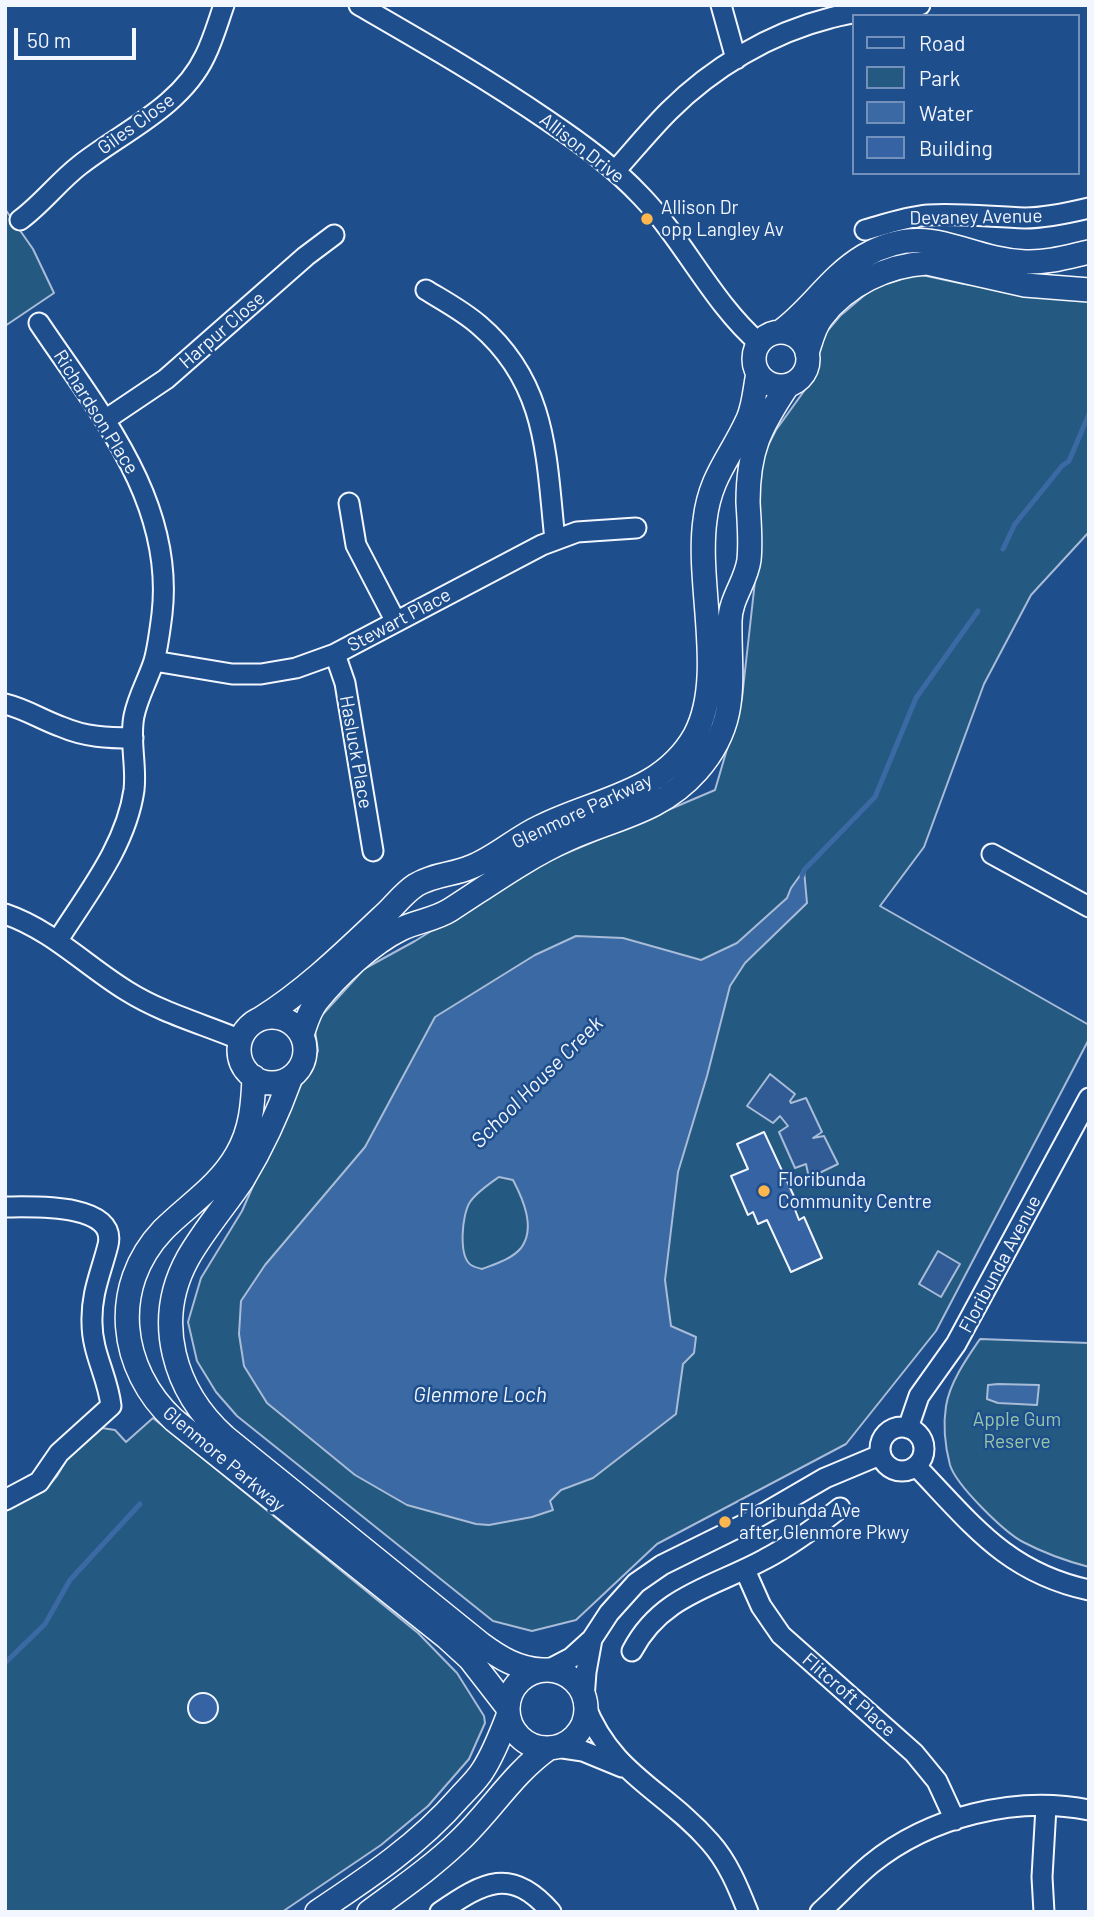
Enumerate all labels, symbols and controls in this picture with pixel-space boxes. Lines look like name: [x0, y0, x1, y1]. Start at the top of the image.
scale bar: [18, 14, 140, 58]
legend: [852, 14, 1080, 175]
text: 50 m: [27, 27, 71, 52]
text: Road: [919, 30, 965, 55]
text: Park: [919, 65, 960, 90]
street label: Giles Close: [93, 89, 179, 159]
text: Water: [919, 100, 973, 125]
street label: Allison Drive: [535, 108, 629, 188]
text: Building: [919, 135, 993, 160]
place label: Allison Dr opp Langley Av: [661, 197, 784, 241]
street label: Devaney Avenue: [909, 204, 1043, 230]
marker: Allison Dr opp Langley Av: [639, 211, 655, 227]
street label: Harpur Close: [175, 287, 269, 373]
street label: Richardson Place: [49, 346, 143, 478]
street label: Stewart Place: [343, 583, 455, 657]
street label: Hasluck Place: [335, 694, 377, 810]
street label: Glenmore Parkway: [508, 768, 656, 854]
water label: School House Creek: [466, 1011, 608, 1153]
place label: Floribunda Community Centre: [778, 1169, 932, 1213]
marker: Floribunda Community Centre: [756, 1183, 772, 1199]
street label: Floribunda Avenue: [954, 1191, 1046, 1337]
water label: Glenmore Loch: [413, 1382, 547, 1408]
street label: Glenmore Parkway: [158, 1401, 290, 1517]
park label: Apple Gum Reserve: [973, 1409, 1061, 1453]
place label: Floribunda Ave after Glenmore Pkwy: [739, 1500, 909, 1544]
marker: Floribunda Ave after Glenmore Pkwy: [717, 1514, 733, 1530]
street label: Flitcroft Place: [798, 1648, 900, 1742]

